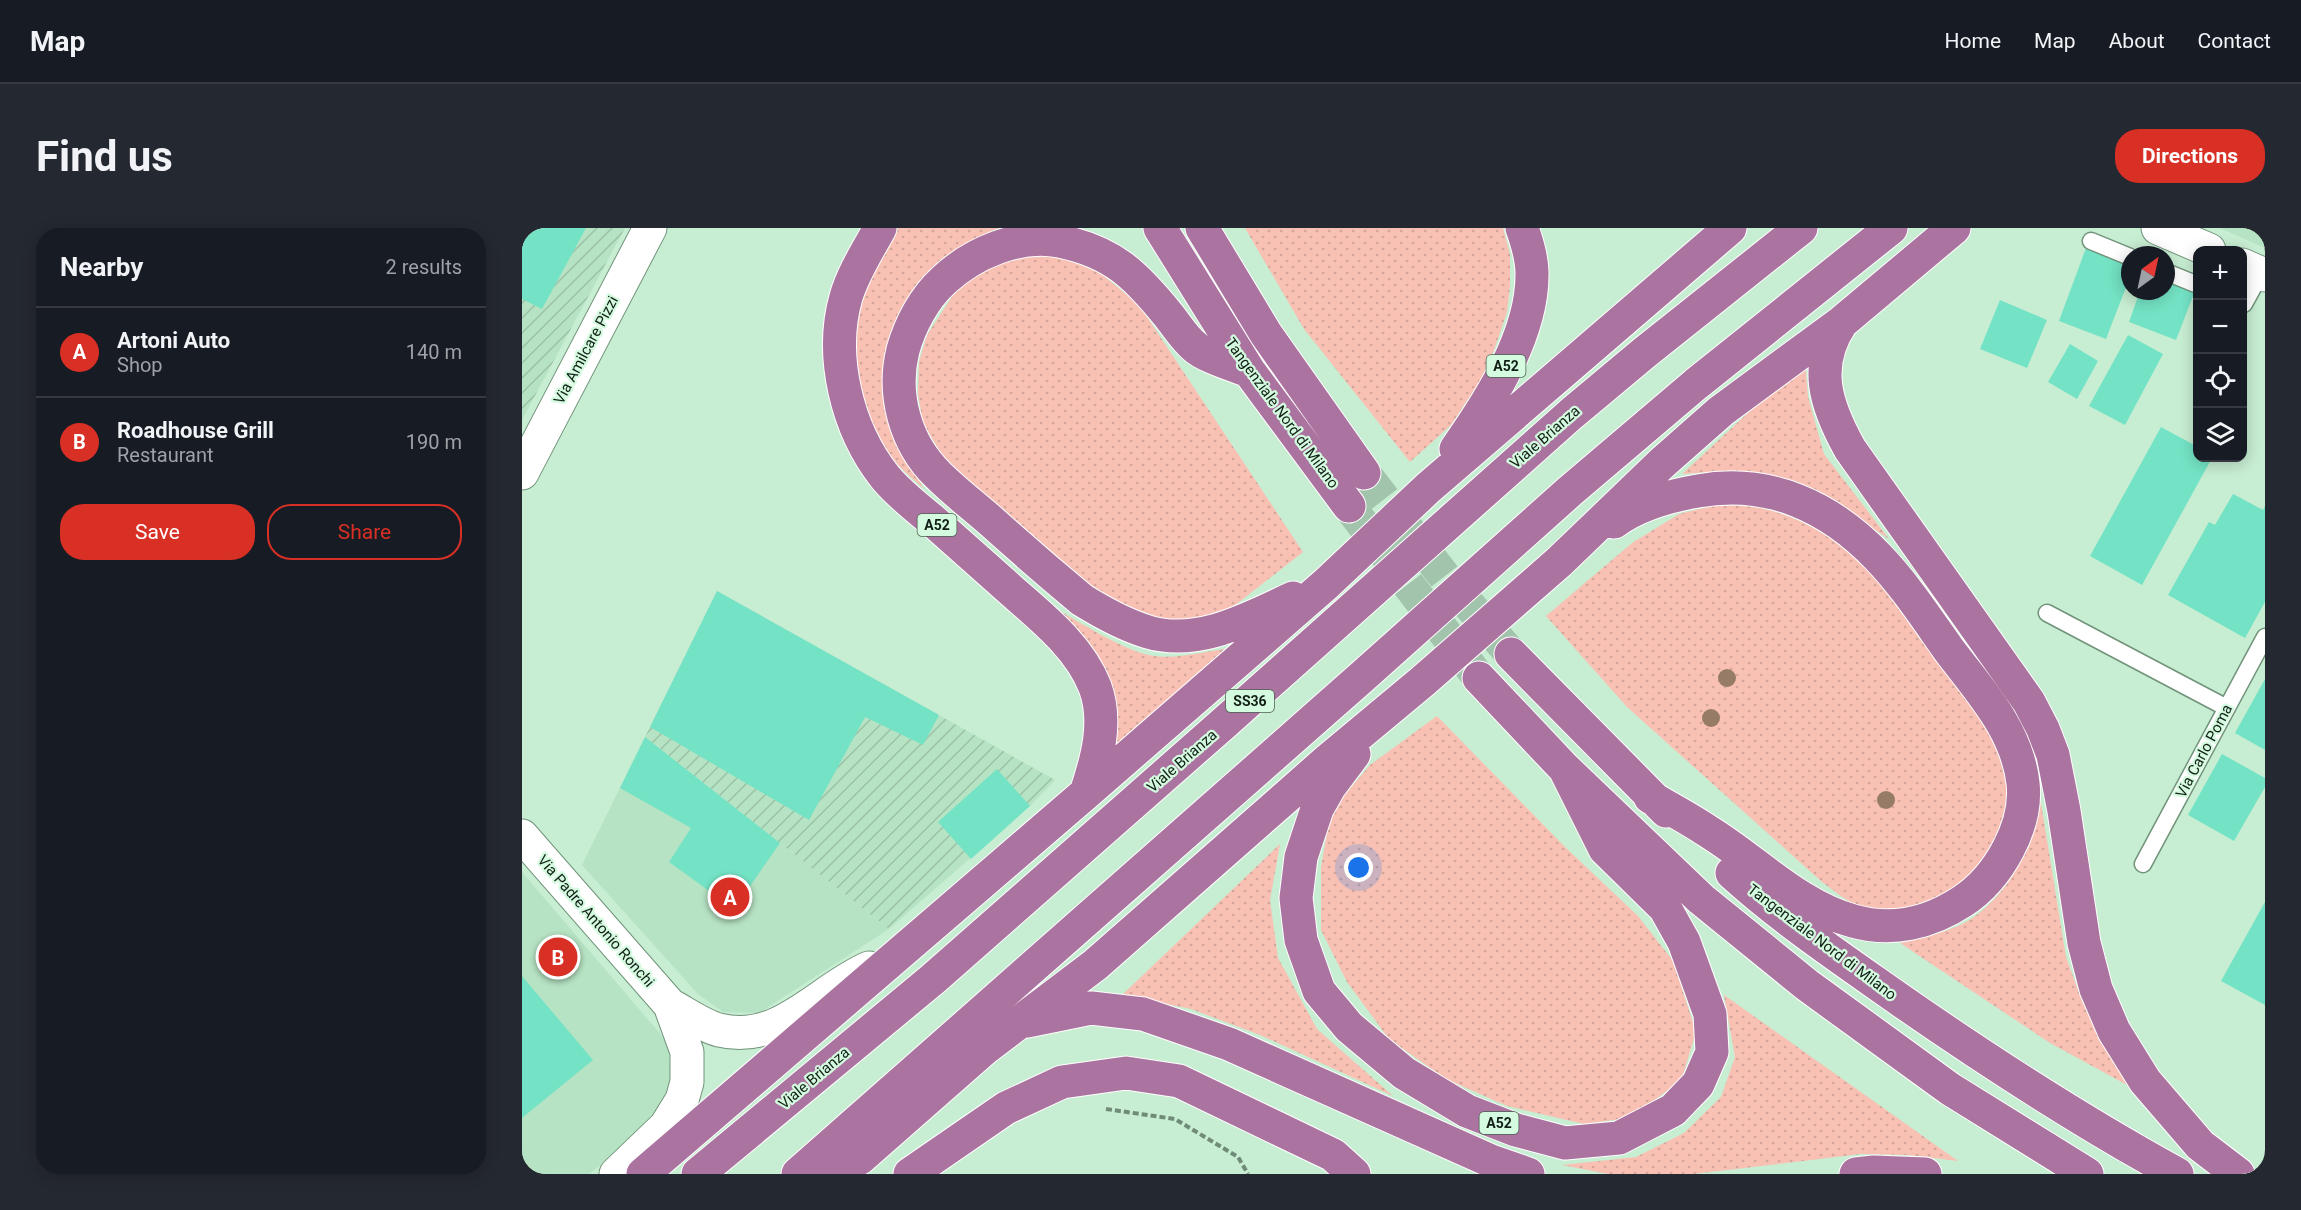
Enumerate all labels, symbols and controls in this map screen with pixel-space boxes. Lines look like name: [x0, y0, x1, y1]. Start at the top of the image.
text: Map: [30, 25, 85, 58]
text: Home: [1945, 29, 2001, 53]
text: Map: [2034, 29, 2076, 53]
text: About: [2109, 29, 2165, 53]
text: Contact: [2198, 29, 2271, 53]
button: Directions: [2115, 129, 2265, 183]
text: Find us: [36, 132, 173, 181]
north arrow: [2121, 246, 2175, 300]
map controls: [2193, 246, 2247, 462]
button: +: [2193, 246, 2247, 300]
text: Nearby: [60, 252, 143, 282]
text: 2 results: [386, 255, 462, 279]
street label: Via Amilcare Pizzi: [550, 293, 622, 407]
button: −: [2193, 300, 2247, 354]
text: Artoni Auto: [117, 328, 230, 353]
street label: Tangenziale Nord di Milano: [1221, 334, 1343, 492]
text: A: [73, 340, 86, 364]
text: 140 m: [406, 340, 462, 364]
text: Shop: [117, 353, 163, 377]
button: locate: [2193, 354, 2247, 408]
road number: A52: [1486, 355, 1526, 377]
street label: Viale Brianza: [1506, 402, 1584, 472]
button: layers: [2193, 408, 2247, 462]
text: Roadhouse Grill: [117, 418, 274, 443]
text: B: [73, 430, 86, 454]
text: 190 m: [406, 430, 462, 454]
text: Restaurant: [117, 443, 214, 467]
button: Save: [60, 504, 255, 560]
button: Share: [267, 504, 462, 560]
road number: A52: [918, 514, 956, 536]
road number: SS36: [1226, 690, 1274, 712]
street label: Via Carlo Poma: [2172, 701, 2236, 801]
street label: Viale Brianza: [1143, 726, 1221, 796]
street label: Via Padre Antonio Ronchi: [534, 851, 658, 991]
your location: [1344, 853, 1373, 882]
pin: A: [710, 874, 750, 920]
street label: Tangenziale Nord di Milano: [1744, 880, 1900, 1004]
pin: B: [538, 934, 578, 980]
street label: Viale Brianza: [775, 1043, 853, 1113]
road number: A52: [1480, 1112, 1518, 1134]

